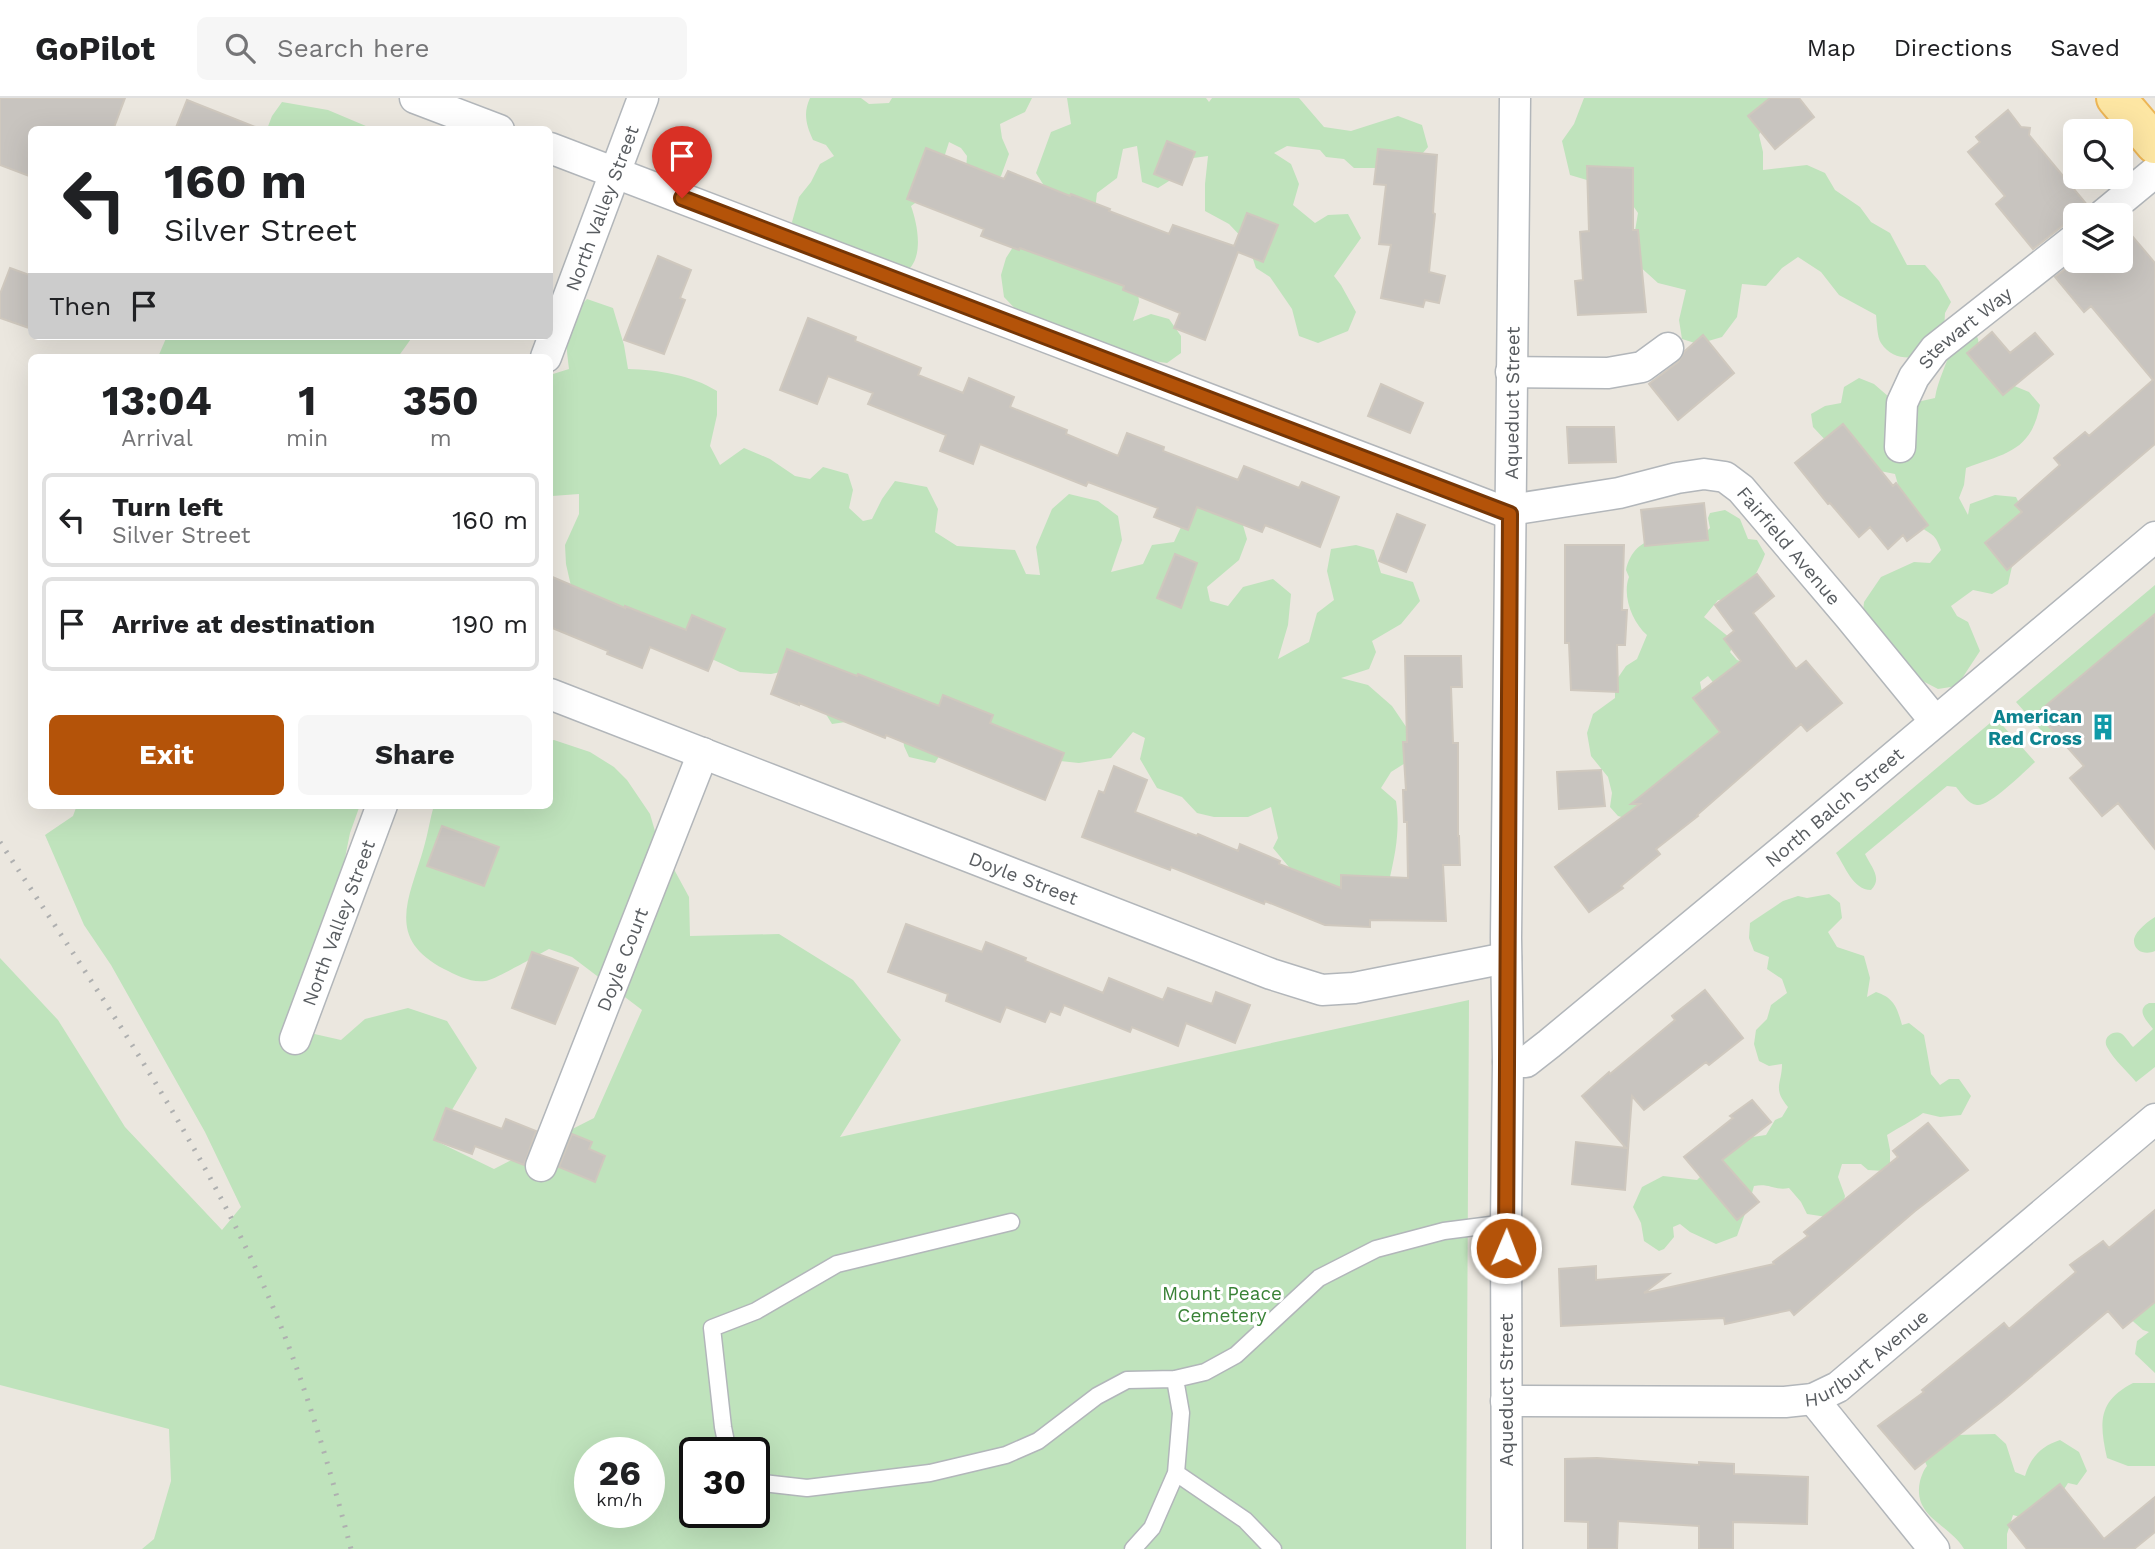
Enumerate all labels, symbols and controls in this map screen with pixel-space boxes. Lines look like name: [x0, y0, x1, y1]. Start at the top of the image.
search box: [197, 17, 687, 80]
text: GoPilot: [35, 29, 155, 68]
icon: search: [221, 29, 259, 67]
text: Search here: [277, 33, 429, 63]
text: Map: [1807, 34, 1856, 62]
text: Directions: [1894, 34, 2012, 62]
text: Saved: [2050, 34, 2120, 62]
map controls: [2063, 119, 2133, 273]
button: search: [2063, 119, 2133, 189]
street label: North Valley Street: [561, 122, 644, 294]
pin: [652, 126, 712, 198]
icon: arrive: [663, 137, 701, 175]
text: 160 m: [164, 152, 307, 210]
icon: left: [49, 154, 140, 245]
button: layers: [2063, 203, 2133, 273]
text: Silver Street: [164, 211, 357, 249]
street label: Stewart Way: [1913, 282, 2017, 374]
icon: arrive: [125, 287, 163, 325]
text: Then: [49, 291, 111, 321]
street label: Aqueduct Street: [1500, 326, 1525, 480]
text: 13:04: [102, 376, 212, 425]
text: 1: [298, 376, 316, 425]
text: 350: [402, 376, 479, 425]
text: Arrival: [121, 425, 193, 452]
text: min: [286, 425, 328, 452]
text: m: [430, 425, 452, 452]
street label: Fairfield Avenue: [1732, 482, 1846, 610]
text: Turn left: [112, 492, 223, 522]
icon: left: [53, 501, 91, 539]
text: 160 m: [452, 505, 528, 535]
text: Silver Street: [112, 522, 250, 549]
icon: arrive: [53, 605, 91, 643]
text: Arrive at destination: [112, 609, 375, 639]
text: 190 m: [452, 609, 528, 639]
place label: American Red Cross: [1988, 705, 2082, 750]
building icon: American Red Cross: [2088, 712, 2118, 742]
button: Exit: [49, 715, 284, 795]
button: Share: [298, 715, 532, 795]
street label: North Balch Street: [1761, 743, 1908, 872]
street label: North Valley Street: [297, 837, 380, 1009]
street label: Doyle Street: [966, 847, 1081, 910]
street label: Doyle Court: [592, 904, 653, 1015]
position arrow: [1469, 1211, 1543, 1285]
park label: Mount Peace Cemetery: [1162, 1282, 1282, 1327]
street label: Hurlburt Avenue: [1803, 1305, 1933, 1412]
street label: Aqueduct Street: [1495, 1314, 1518, 1466]
speed limit sign: 30: [679, 1437, 770, 1528]
text: 26: [598, 1452, 641, 1494]
text: km/h: [596, 1489, 643, 1510]

